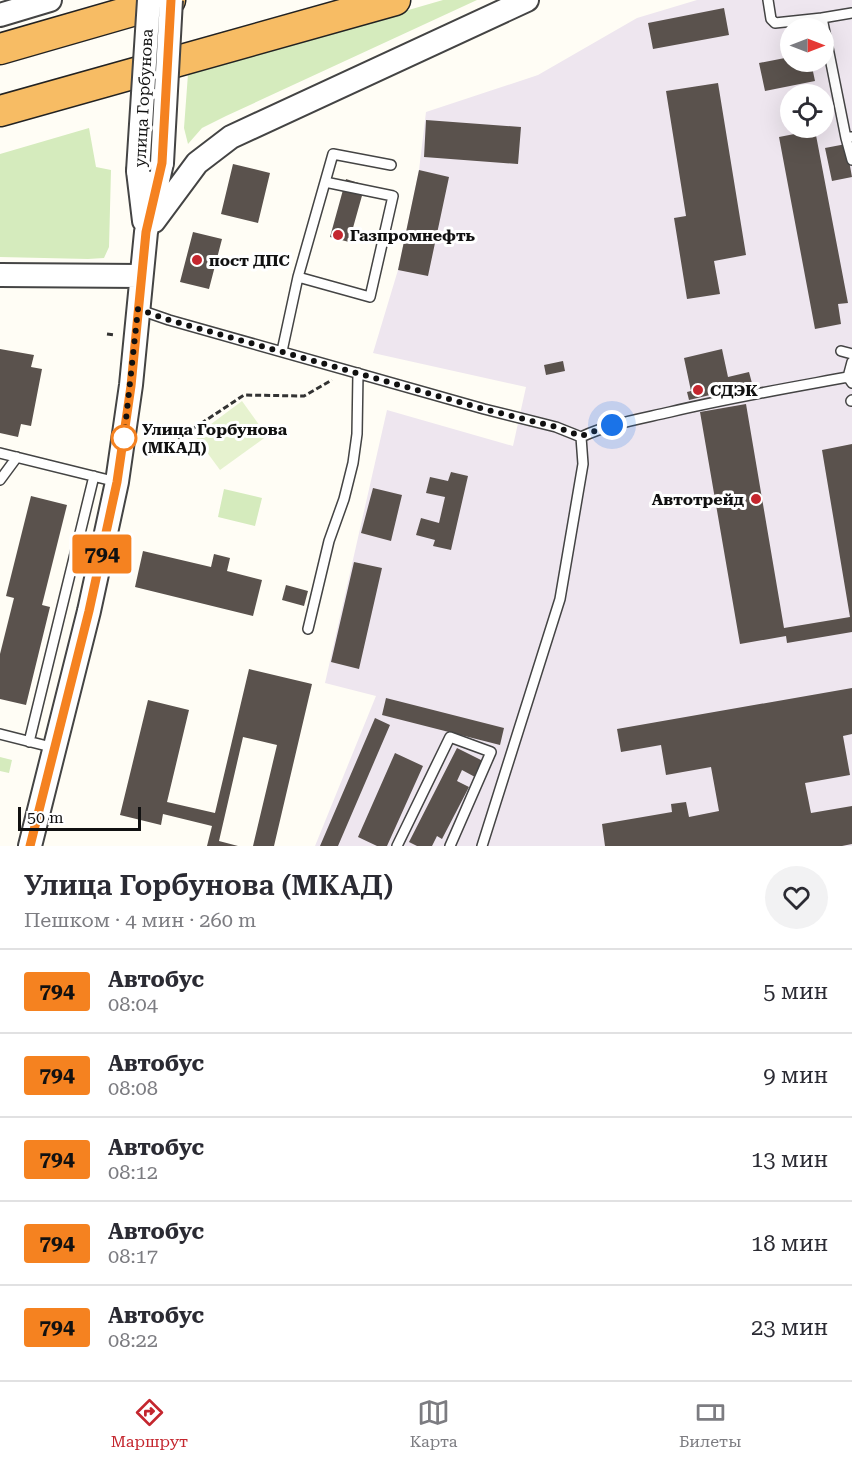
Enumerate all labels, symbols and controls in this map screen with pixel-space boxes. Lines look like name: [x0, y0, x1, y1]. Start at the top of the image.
north arrow: [780, 18, 834, 72]
map controls: [780, 18, 834, 138]
street label: улица Горбунова: [130, 28, 157, 168]
button: locate: [780, 84, 834, 138]
place label: Газпромнефть: [350, 226, 476, 245]
marker: Газпромнефть: [331, 228, 345, 242]
place label: пост ДПС: [209, 251, 290, 270]
marker: пост ДПС: [190, 253, 204, 267]
place label: СДЭК: [710, 381, 758, 400]
marker: СДЭК: [691, 383, 705, 397]
your location: [597, 410, 627, 440]
place label: Улица Горбунова (МКАД): [142, 420, 288, 457]
marker: Улица Горбунова (МКАД): [111, 425, 137, 451]
place label: Автотрейд: [652, 490, 744, 509]
marker: Автотрейд: [749, 492, 763, 506]
line badge: 794: [68, 534, 136, 574]
text: 794: [84, 542, 120, 566]
scale bar: [18, 804, 141, 832]
text: 50 m: [27, 808, 64, 827]
button: heart: [765, 866, 828, 929]
text: Улица Горбунова (МКАД): [24, 869, 393, 902]
text: Пешком · 4 мин · 260 m: [24, 908, 256, 932]
text: Автобус: [108, 967, 204, 992]
text: 794: [39, 979, 75, 1003]
text: 5 мин: [763, 979, 828, 1004]
text: 08:04: [108, 992, 158, 1016]
text: Автобус: [108, 1051, 204, 1076]
text: 794: [39, 1063, 75, 1087]
text: 9 мин: [763, 1063, 828, 1088]
text: 08:08: [108, 1076, 158, 1100]
text: Автобус: [108, 1135, 204, 1160]
text: 794: [39, 1147, 75, 1171]
text: 13 мин: [751, 1147, 828, 1172]
text: 08:12: [108, 1160, 158, 1184]
text: Автобус: [108, 1219, 204, 1244]
text: 794: [39, 1231, 75, 1255]
text: 18 мин: [751, 1231, 828, 1256]
text: 08:17: [108, 1244, 158, 1268]
text: Автобус: [108, 1303, 204, 1328]
text: 794: [39, 1315, 75, 1339]
text: 23 мин: [751, 1315, 828, 1340]
text: 08:22: [108, 1328, 158, 1352]
tab: Маршрут: [111, 1396, 188, 1451]
tab: Карта: [410, 1396, 458, 1451]
tab: Билеты: [679, 1396, 741, 1451]

